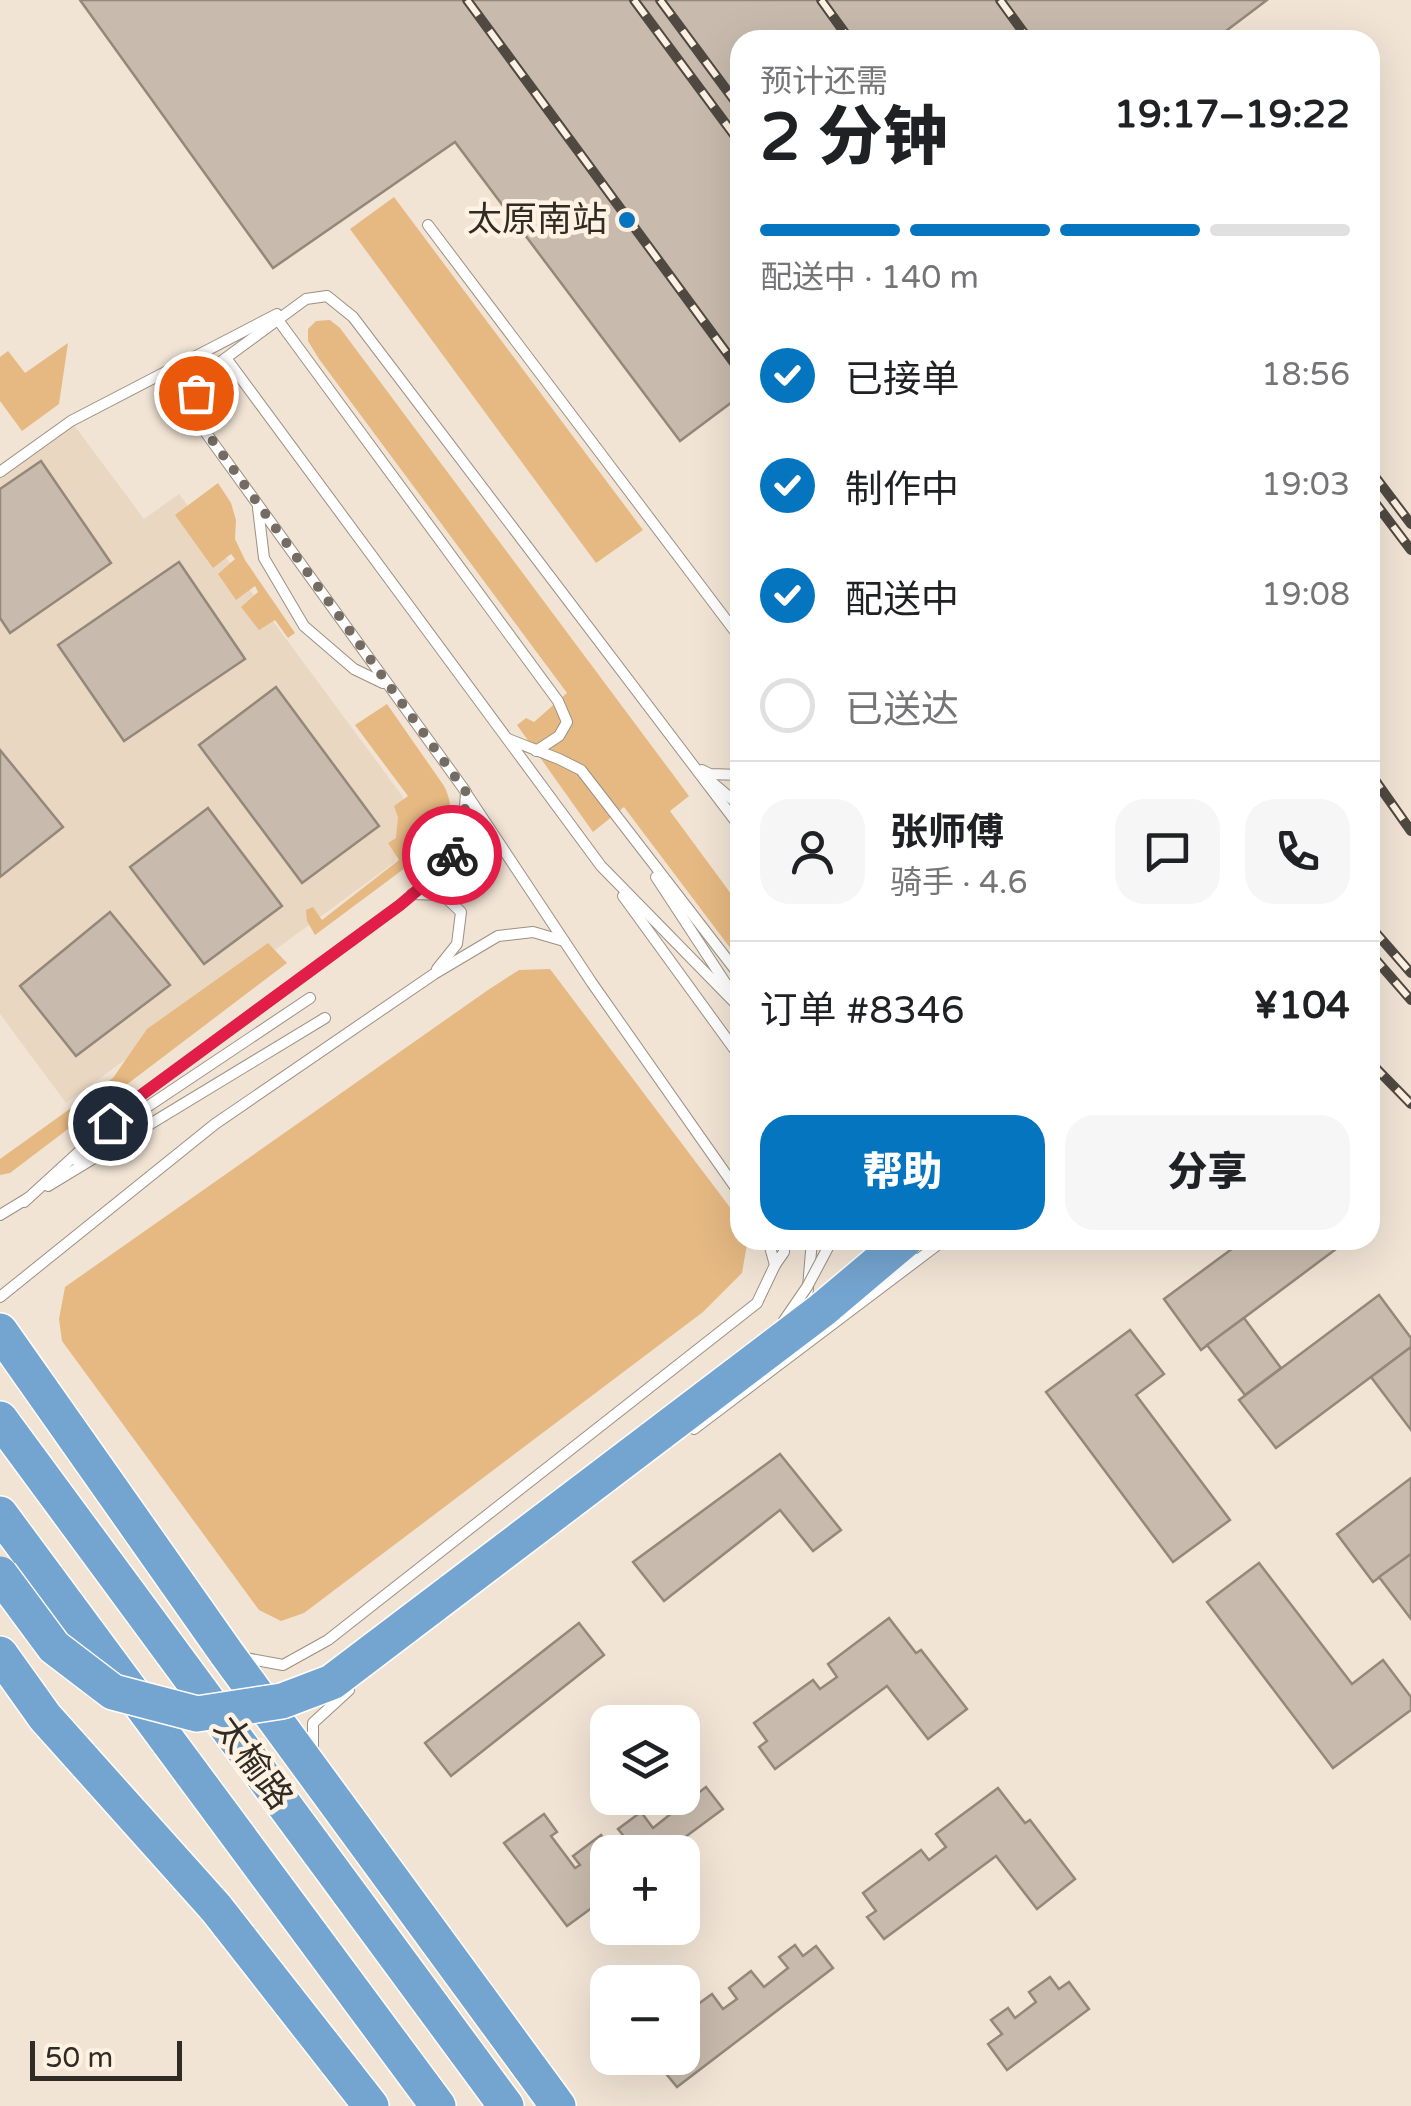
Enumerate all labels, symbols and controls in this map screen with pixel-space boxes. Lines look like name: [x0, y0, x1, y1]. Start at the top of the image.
text: 预计还需: [760, 63, 888, 101]
text: 19:17–19:22: [1114, 92, 1350, 138]
text: 2 分钟: [760, 99, 948, 178]
place label: 太原南站: [467, 199, 607, 241]
marker: 太原南站: [616, 209, 638, 231]
text: 配送中 · 140 m: [760, 259, 979, 297]
icon: check: [760, 348, 815, 403]
pin: [154, 351, 239, 436]
text: 18:56: [1261, 356, 1350, 394]
text: 已接单: [845, 357, 959, 403]
icon: bag: [169, 366, 224, 421]
icon: check: [760, 458, 815, 513]
text: 19:03: [1261, 466, 1350, 504]
text: 制作中: [845, 467, 959, 513]
icon: check: [760, 568, 815, 623]
text: 19:08: [1261, 576, 1350, 614]
text: 配送中: [845, 577, 959, 623]
text: 已送达: [845, 687, 959, 733]
button: person: [760, 799, 865, 904]
button: chat: [1115, 799, 1220, 904]
button: phone: [1245, 799, 1350, 904]
courier: [402, 805, 502, 905]
text: 张师傅: [890, 810, 1004, 856]
icon: bike: [425, 828, 480, 883]
text: 骑手 · 4.6: [890, 864, 1027, 902]
text: ¥104: [1253, 983, 1350, 1029]
text: 订单 #8346: [760, 988, 965, 1034]
pin: [68, 1081, 153, 1166]
icon: home: [83, 1096, 138, 1151]
button: 帮助: [760, 1115, 1045, 1230]
button: 分享: [1065, 1115, 1350, 1230]
map controls: [590, 1705, 700, 2075]
button: layers: [590, 1705, 700, 1815]
street label: 太榆路: [205, 1708, 301, 1818]
button: +: [590, 1835, 700, 1945]
button: −: [590, 1965, 700, 2075]
scale bar: [30, 2036, 182, 2080]
text: 50 m: [45, 2041, 113, 2075]

